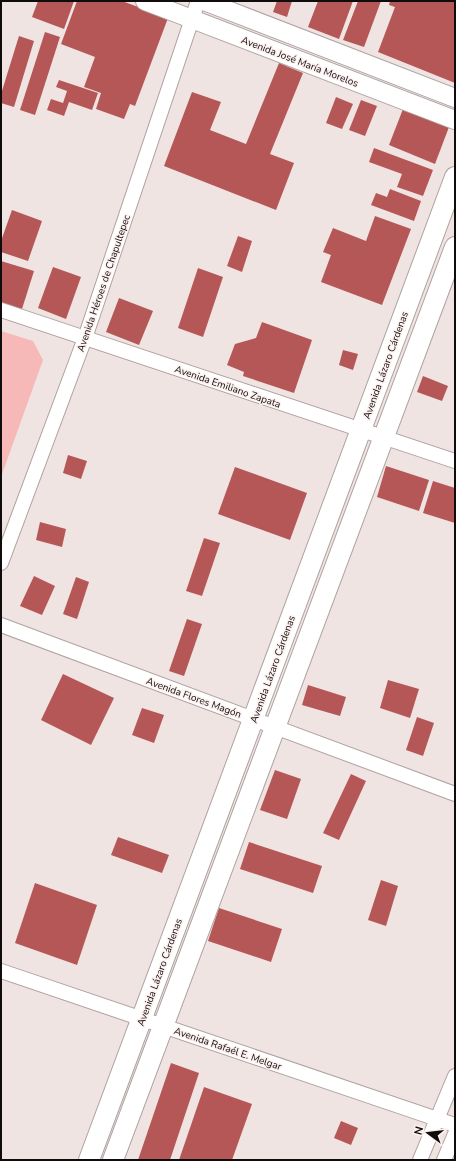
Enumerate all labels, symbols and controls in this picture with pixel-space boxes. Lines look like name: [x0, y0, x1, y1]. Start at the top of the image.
street label: Avenida José María Morelos: [239, 33, 360, 91]
street label: Avenida Héroes de Chapultepec: [74, 213, 134, 354]
street label: Avenida Lázaro Cárdenas: [360, 309, 412, 421]
street label: Avenida Emiliano Zapata: [173, 362, 283, 412]
street label: Avenida Lázaro Cárdenas: [247, 613, 299, 725]
street label: Avenida Flores Magón: [144, 674, 243, 722]
street label: Avenida Lázaro Cárdenas: [134, 916, 186, 1028]
street label: Avenida Rafaél E. Melgar: [172, 1024, 284, 1074]
north arrow: [408, 1113, 448, 1153]
text: N: [411, 1125, 427, 1136]

